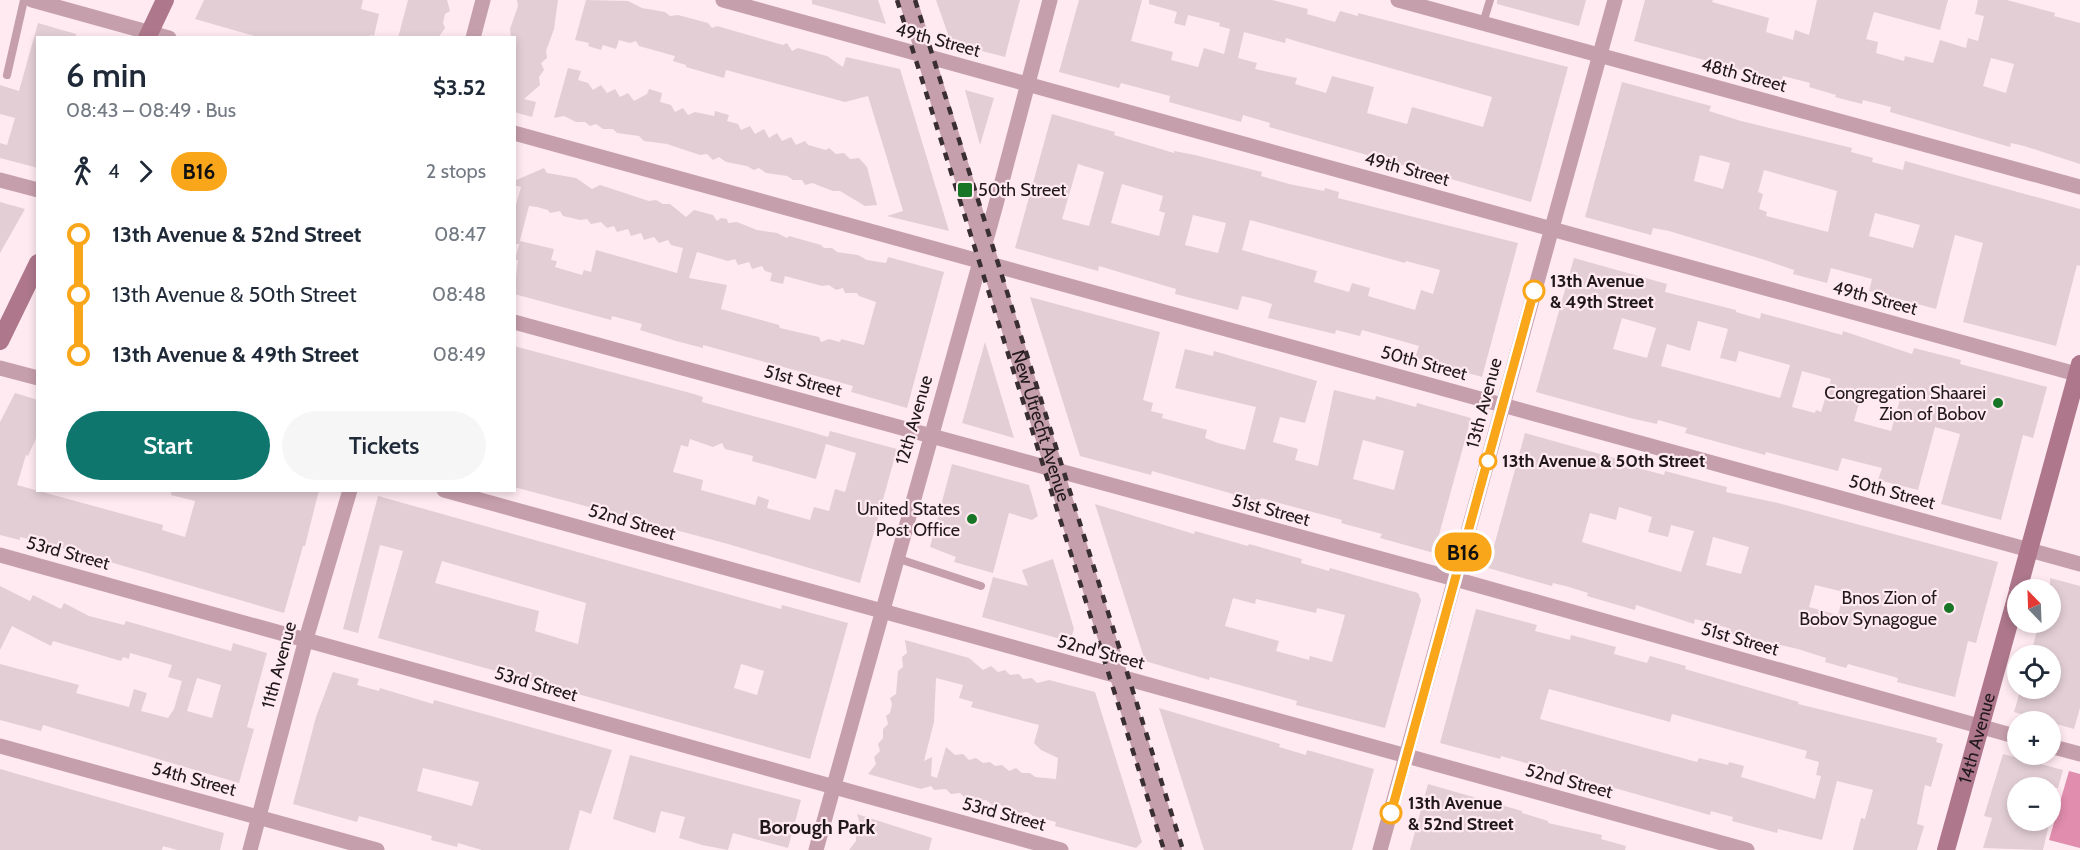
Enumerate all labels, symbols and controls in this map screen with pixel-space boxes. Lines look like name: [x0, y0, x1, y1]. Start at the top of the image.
street label: 49th Street: [893, 18, 983, 62]
street label: 48th Street: [1699, 53, 1789, 97]
text: 6 min: [66, 55, 147, 95]
text: $3.52: [433, 74, 486, 101]
text: 08:43 – 08:49 · Bus: [66, 98, 236, 122]
street label: 49th Street: [1362, 147, 1452, 191]
icon: walk: [66, 155, 99, 188]
icon: forward: [129, 155, 162, 188]
text: 4: [108, 159, 120, 183]
text: B16: [183, 159, 215, 184]
text: 2 stops: [426, 159, 486, 183]
place label: 50th Street: [978, 179, 1066, 201]
marker: 50th Street: [956, 181, 974, 199]
text: 13th Avenue & 52nd Street: [112, 221, 361, 248]
text: 08:47: [434, 222, 486, 246]
place label: 13th Avenue & 49th Street: [1550, 270, 1654, 313]
street label: 49th Street: [1830, 276, 1920, 320]
marker: 13th Avenue & 49th Street: [1523, 280, 1545, 302]
text: 13th Avenue & 50th Street: [112, 281, 357, 308]
text: 08:48: [432, 282, 486, 306]
text: 13th Avenue & 49th Street: [112, 341, 359, 368]
street label: 50th Street: [1378, 341, 1470, 385]
text: 08:49: [433, 342, 486, 366]
street label: New Utrecht Avenue: [1007, 347, 1075, 504]
street label: 13th Avenue: [1461, 355, 1507, 451]
street label: 51st Street: [762, 360, 844, 402]
street label: 12th Avenue: [891, 373, 937, 467]
place label: Congregation Shaarei Zion of Bobov: [1824, 382, 1986, 425]
marker: Congregation Shaarei Zion of Bobov: [1991, 396, 2005, 410]
button: Start: [66, 411, 270, 480]
button: Tickets: [282, 411, 486, 480]
place label: 13th Avenue & 50th Street: [1502, 450, 1705, 472]
marker: 13th Avenue & 50th Street: [1479, 452, 1497, 470]
street label: 50th Street: [1846, 470, 1938, 514]
street label: 51st Street: [1230, 489, 1312, 531]
place label: United States Post Office: [857, 498, 960, 541]
street label: 52nd Street: [586, 499, 678, 545]
marker: United States Post Office: [965, 512, 979, 526]
street label: 53rd Street: [24, 531, 112, 575]
line badge: B16: [1428, 532, 1498, 572]
text: B16: [1447, 540, 1479, 565]
north arrow: [2007, 579, 2061, 633]
map controls: [2007, 579, 2061, 831]
place label: Bnos Zion of Bobov Synagogue: [1799, 587, 1937, 630]
marker: Bnos Zion of Bobov Synagogue: [1942, 601, 1956, 615]
street label: 51st Street: [1699, 617, 1781, 661]
street label: 11th Avenue: [257, 619, 301, 711]
street label: 52nd Street: [1055, 630, 1147, 674]
button: locate: [2007, 645, 2061, 699]
street label: 53rd Street: [492, 662, 580, 706]
street label: 14th Avenue: [1954, 690, 2000, 786]
button: +: [2007, 711, 2061, 765]
street label: 54th Street: [149, 757, 239, 801]
street label: 52nd Street: [1523, 759, 1615, 803]
button: −: [2007, 777, 2061, 831]
street label: 53rd Street: [960, 792, 1048, 836]
place label: 13th Avenue & 52nd Street: [1408, 792, 1514, 835]
marker: 13th Avenue & 52nd Street: [1380, 802, 1402, 824]
district label: Borough Park: [759, 815, 875, 839]

